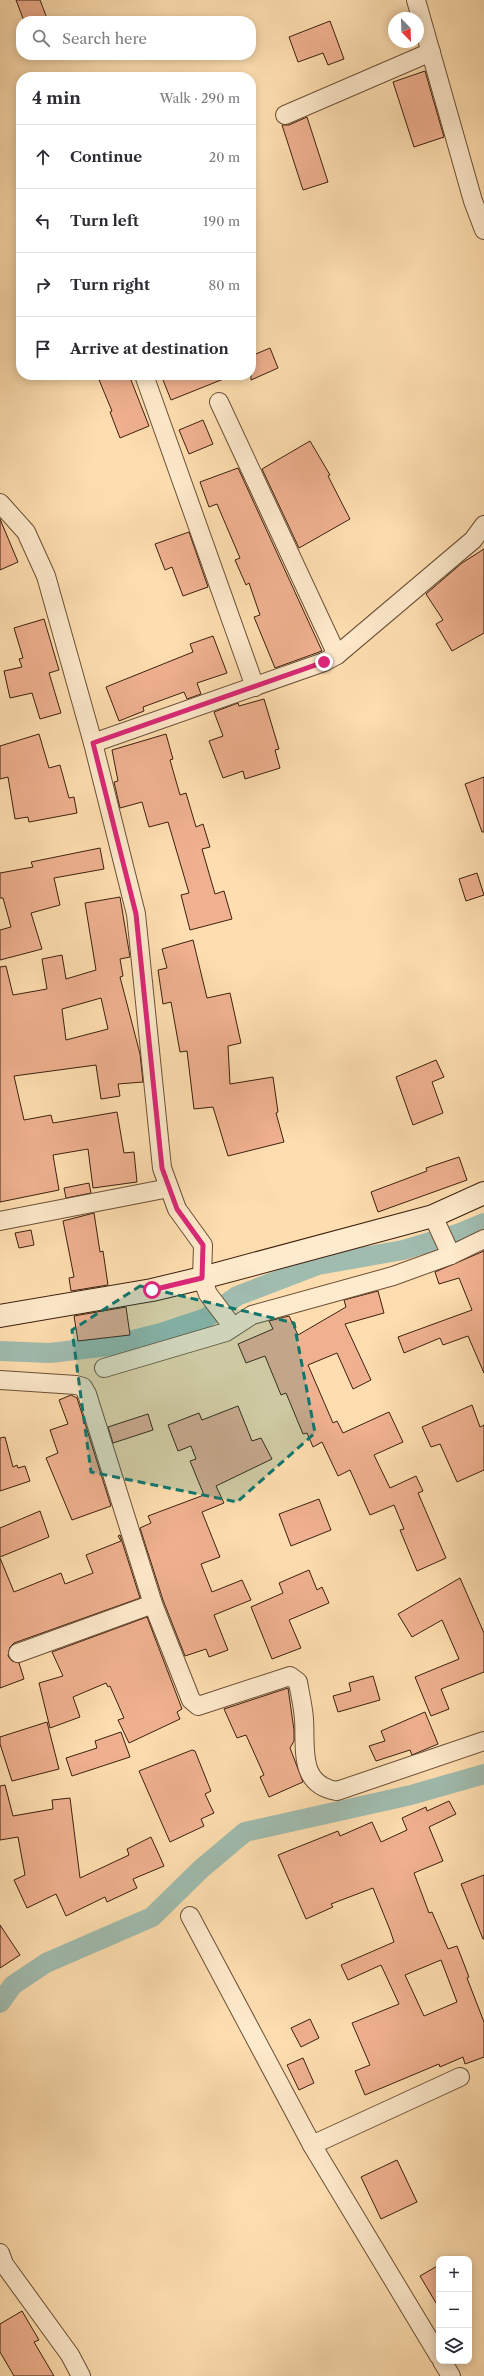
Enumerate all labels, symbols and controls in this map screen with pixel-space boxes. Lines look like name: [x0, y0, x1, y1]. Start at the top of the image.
north arrow: [388, 12, 424, 48]
search box: [16, 16, 256, 60]
icon: search: [30, 27, 52, 49]
text: Search here: [62, 29, 147, 48]
text: 4 min: [32, 88, 81, 108]
text: Walk · 290 m: [159, 90, 240, 106]
icon: ahead: [32, 146, 54, 168]
text: Continue: [70, 147, 142, 166]
text: 20 m: [209, 149, 240, 165]
icon: left: [32, 210, 54, 232]
text: Turn left: [70, 211, 139, 230]
text: 190 m: [203, 213, 240, 229]
icon: right: [32, 274, 54, 296]
text: Turn right: [70, 275, 150, 294]
text: 80 m: [208, 277, 240, 293]
icon: arrive: [32, 338, 54, 360]
text: Arrive at destination: [70, 339, 229, 358]
route end: [315, 653, 333, 671]
route start: [143, 1281, 161, 1299]
map controls: [436, 2256, 472, 2364]
button: +: [436, 2256, 472, 2292]
button: −: [436, 2292, 472, 2328]
button: layers: [436, 2328, 472, 2364]

